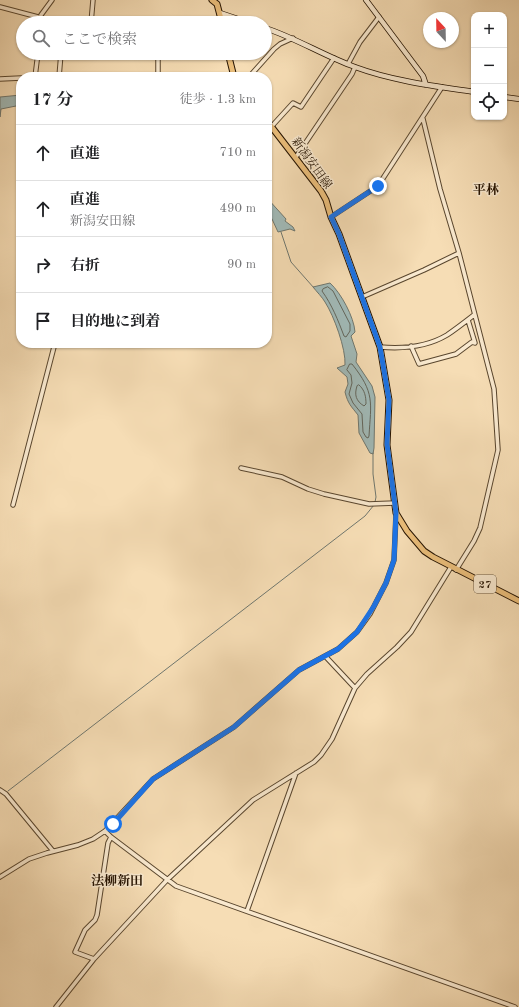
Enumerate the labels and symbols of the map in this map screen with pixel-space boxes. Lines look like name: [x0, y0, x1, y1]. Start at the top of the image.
north arrow: [423, 12, 459, 48]
street label: 新潟安田線: [289, 135, 335, 191]
route end: [369, 177, 387, 195]
district label: 平林: [473, 182, 499, 197]
road number: 27: [474, 575, 496, 593]
route start: [104, 815, 122, 833]
district label: 法柳新田: [91, 873, 143, 888]

